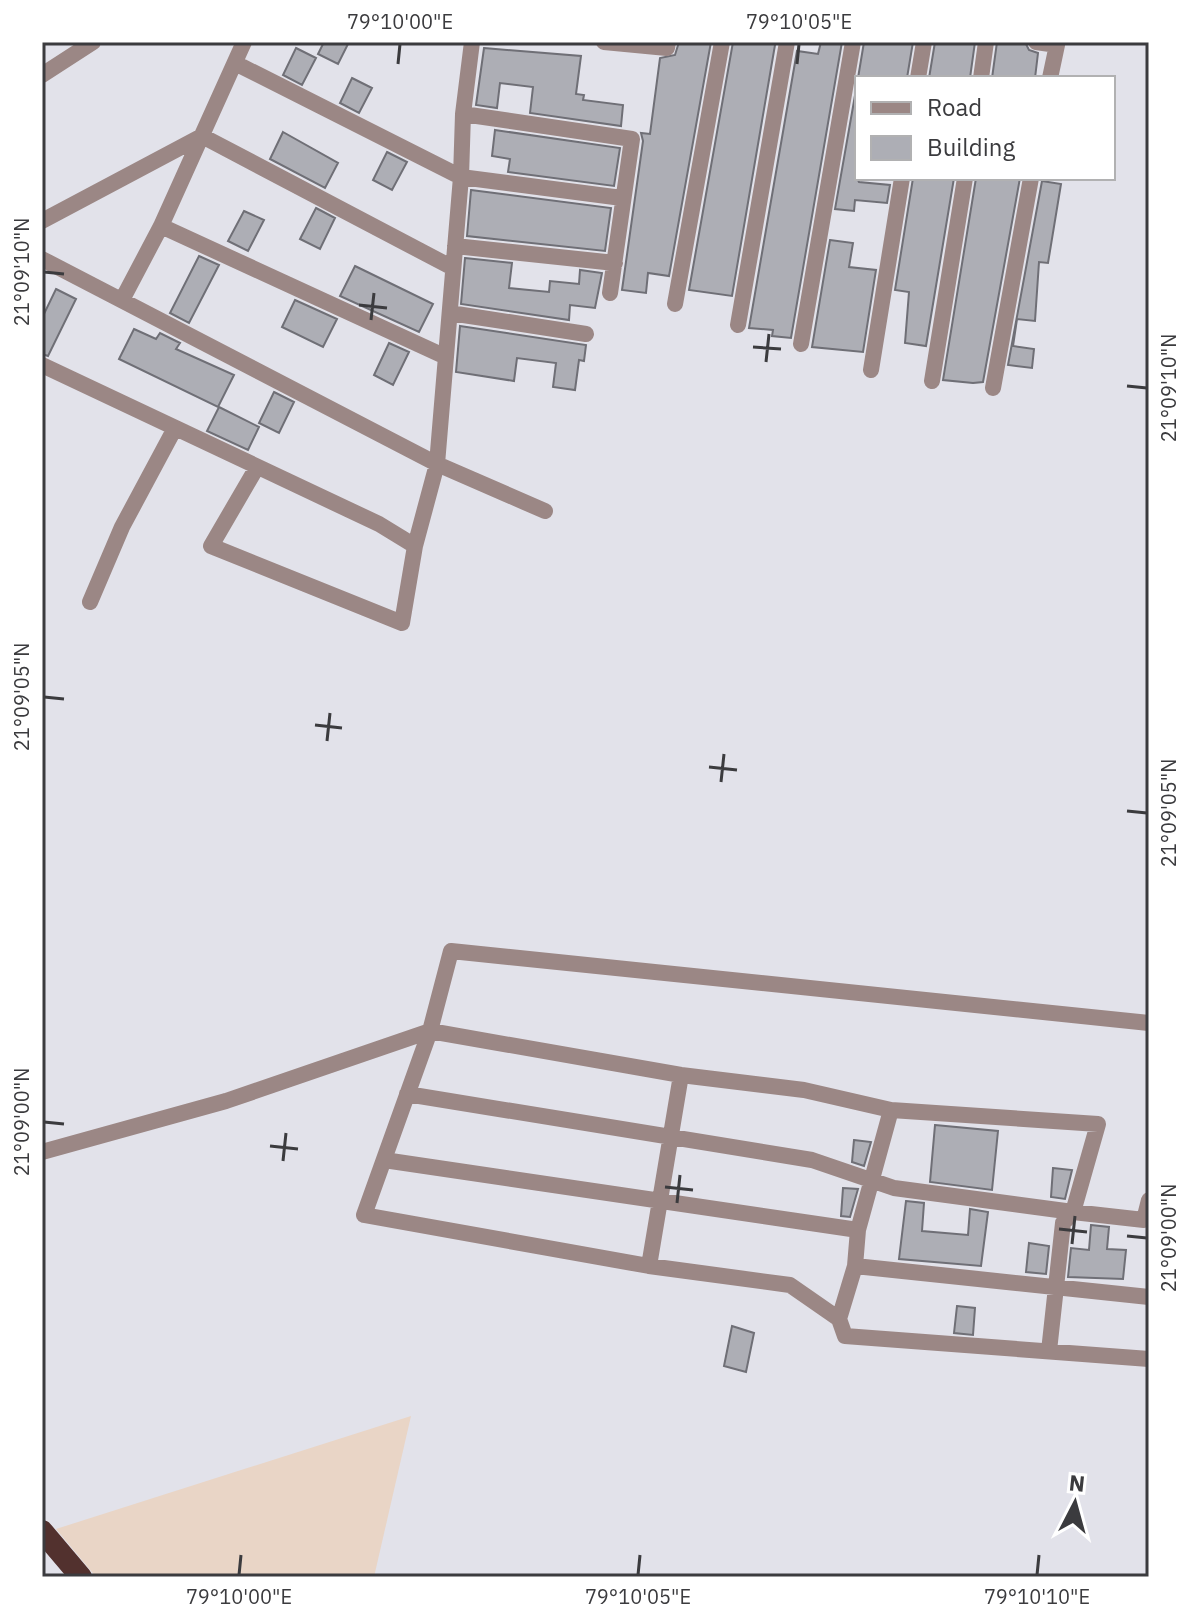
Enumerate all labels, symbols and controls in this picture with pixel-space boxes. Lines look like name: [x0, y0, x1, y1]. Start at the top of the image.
text: 79°10'00"E: [347, 8, 453, 35]
text: 79°10'05"E: [746, 8, 852, 35]
legend: [855, 76, 1115, 180]
text: Road: [927, 91, 982, 123]
text: Building: [927, 131, 1015, 163]
text: 21°09'10"N: [8, 218, 35, 326]
text: 21°09'10"N: [1155, 334, 1182, 442]
text: 21°09'05"N: [8, 643, 35, 751]
text: 21°09'05"N: [1155, 759, 1182, 867]
text: 21°09'00"N: [8, 1068, 35, 1176]
text: 21°09'00"N: [1155, 1184, 1182, 1292]
north arrow: [1035, 1463, 1115, 1543]
text: N: [1068, 1467, 1087, 1498]
text: 79°10'00"E: [186, 1583, 292, 1610]
text: 79°10'05"E: [585, 1583, 691, 1610]
text: 79°10'10"E: [984, 1583, 1090, 1610]

